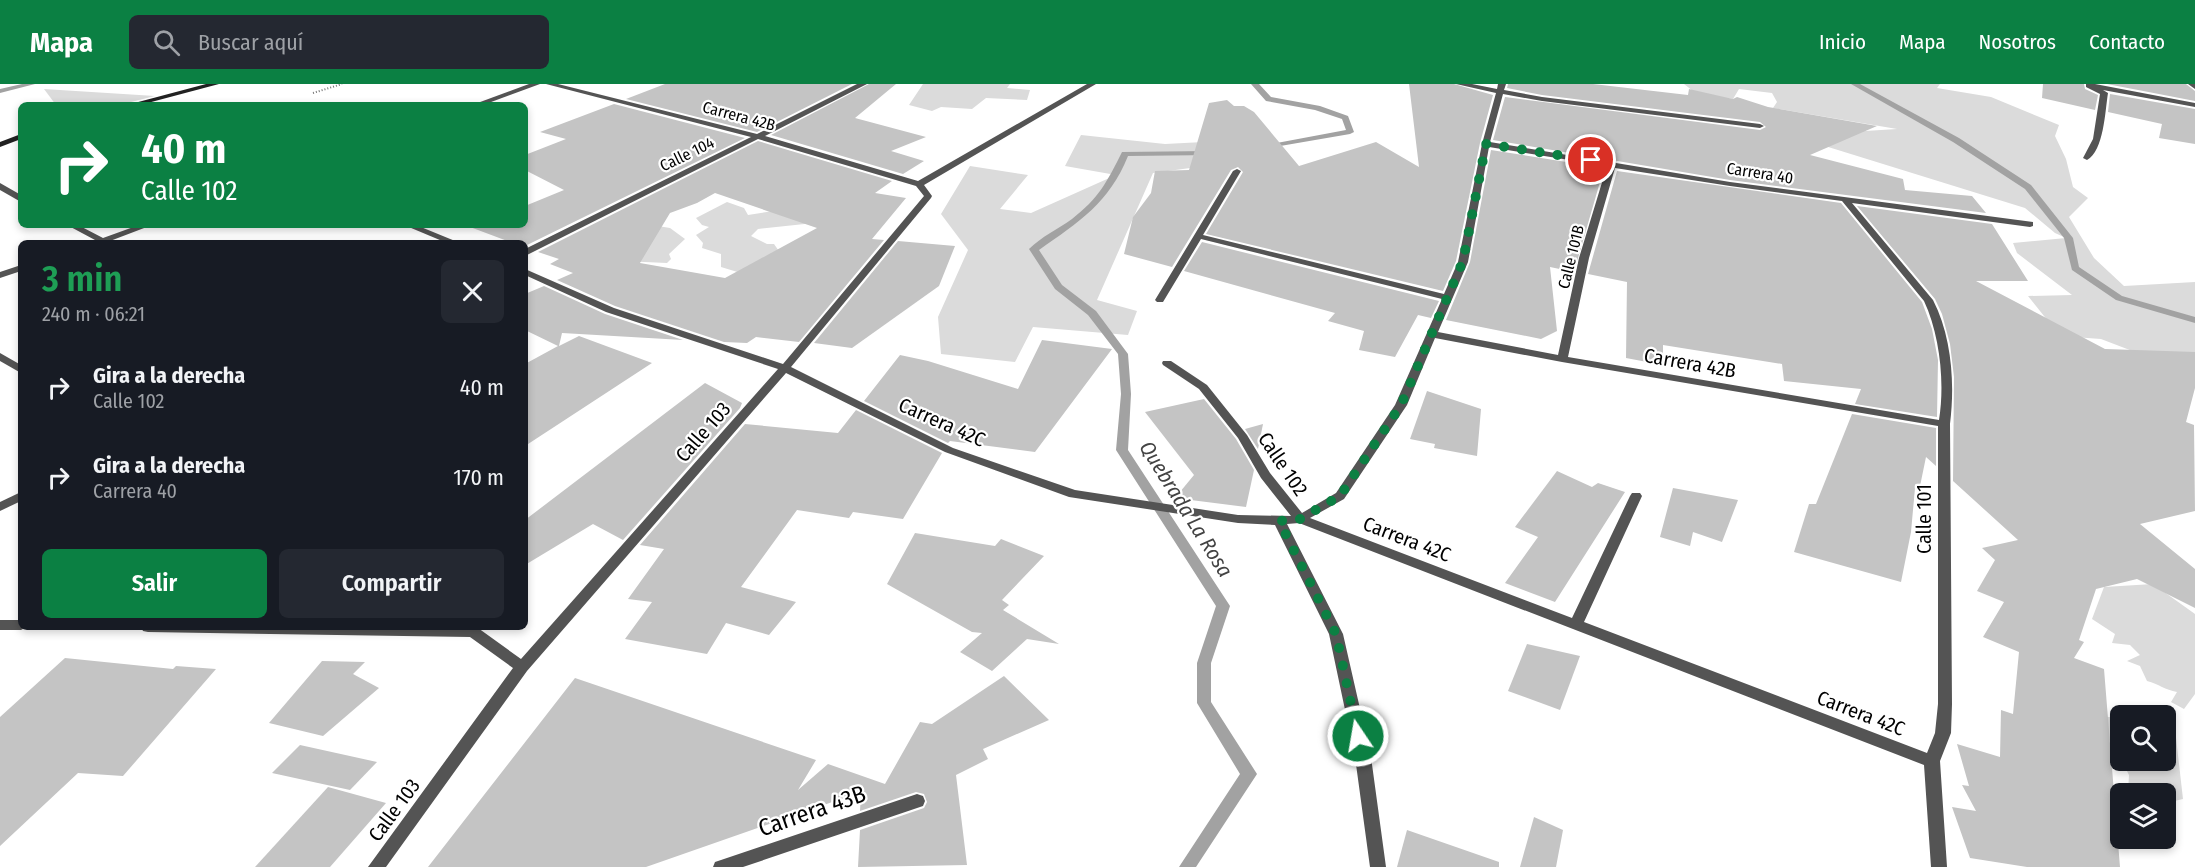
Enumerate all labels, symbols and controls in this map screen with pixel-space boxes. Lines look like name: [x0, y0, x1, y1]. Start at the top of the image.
search box: [129, 15, 549, 69]
text: Mapa: [30, 26, 93, 59]
icon: search: [150, 26, 183, 59]
text: Buscar aquí: [198, 29, 303, 56]
text: Inicio: [1819, 29, 1866, 55]
text: Mapa: [1899, 29, 1946, 55]
text: Nosotros: [1979, 29, 2056, 55]
text: Contacto: [2089, 29, 2165, 55]
street label: Carrera 42B: [701, 97, 778, 135]
text: 40 m: [141, 124, 226, 174]
icon: right: [42, 126, 120, 204]
street label: Calle 104: [657, 133, 717, 175]
pin: [1565, 134, 1616, 185]
icon: arrive: [1574, 143, 1607, 176]
street label: Carrera 40: [1725, 158, 1795, 188]
text: Calle 102: [141, 175, 237, 207]
street label: Calle 101B: [1554, 223, 1588, 291]
text: 3 min: [42, 257, 122, 301]
button: close: [441, 260, 504, 323]
text: 240 m · 06:21: [42, 302, 145, 326]
street label: Carrera 42B: [1642, 343, 1738, 383]
text: Gira a la derecha: [93, 362, 245, 389]
icon: right: [42, 371, 75, 404]
text: 40 m: [460, 374, 504, 401]
text: Calle 102: [93, 389, 164, 413]
street label: Carrera 42C: [895, 392, 989, 452]
street label: Calle 103: [670, 397, 736, 467]
street label: Calle 102: [1253, 428, 1313, 500]
water label: Quebrada La Rosa: [1134, 436, 1238, 582]
text: Gira a la derecha: [93, 452, 245, 479]
icon: right: [42, 461, 75, 494]
text: 170 m: [453, 464, 504, 491]
text: Carrera 40: [93, 479, 177, 503]
street label: Calle 101: [1912, 484, 1936, 554]
street label: Carrera 42C: [1360, 511, 1454, 567]
button: Salir: [42, 549, 267, 618]
button: Compartir: [279, 549, 504, 618]
street label: Carrera 42C: [1814, 685, 1908, 741]
position arrow: [1326, 704, 1390, 768]
map controls: [2110, 705, 2176, 849]
button: search: [2110, 705, 2176, 771]
street label: Calle 103: [363, 774, 425, 846]
street label: Carrera 43B: [755, 780, 869, 842]
button: layers: [2110, 783, 2176, 849]

